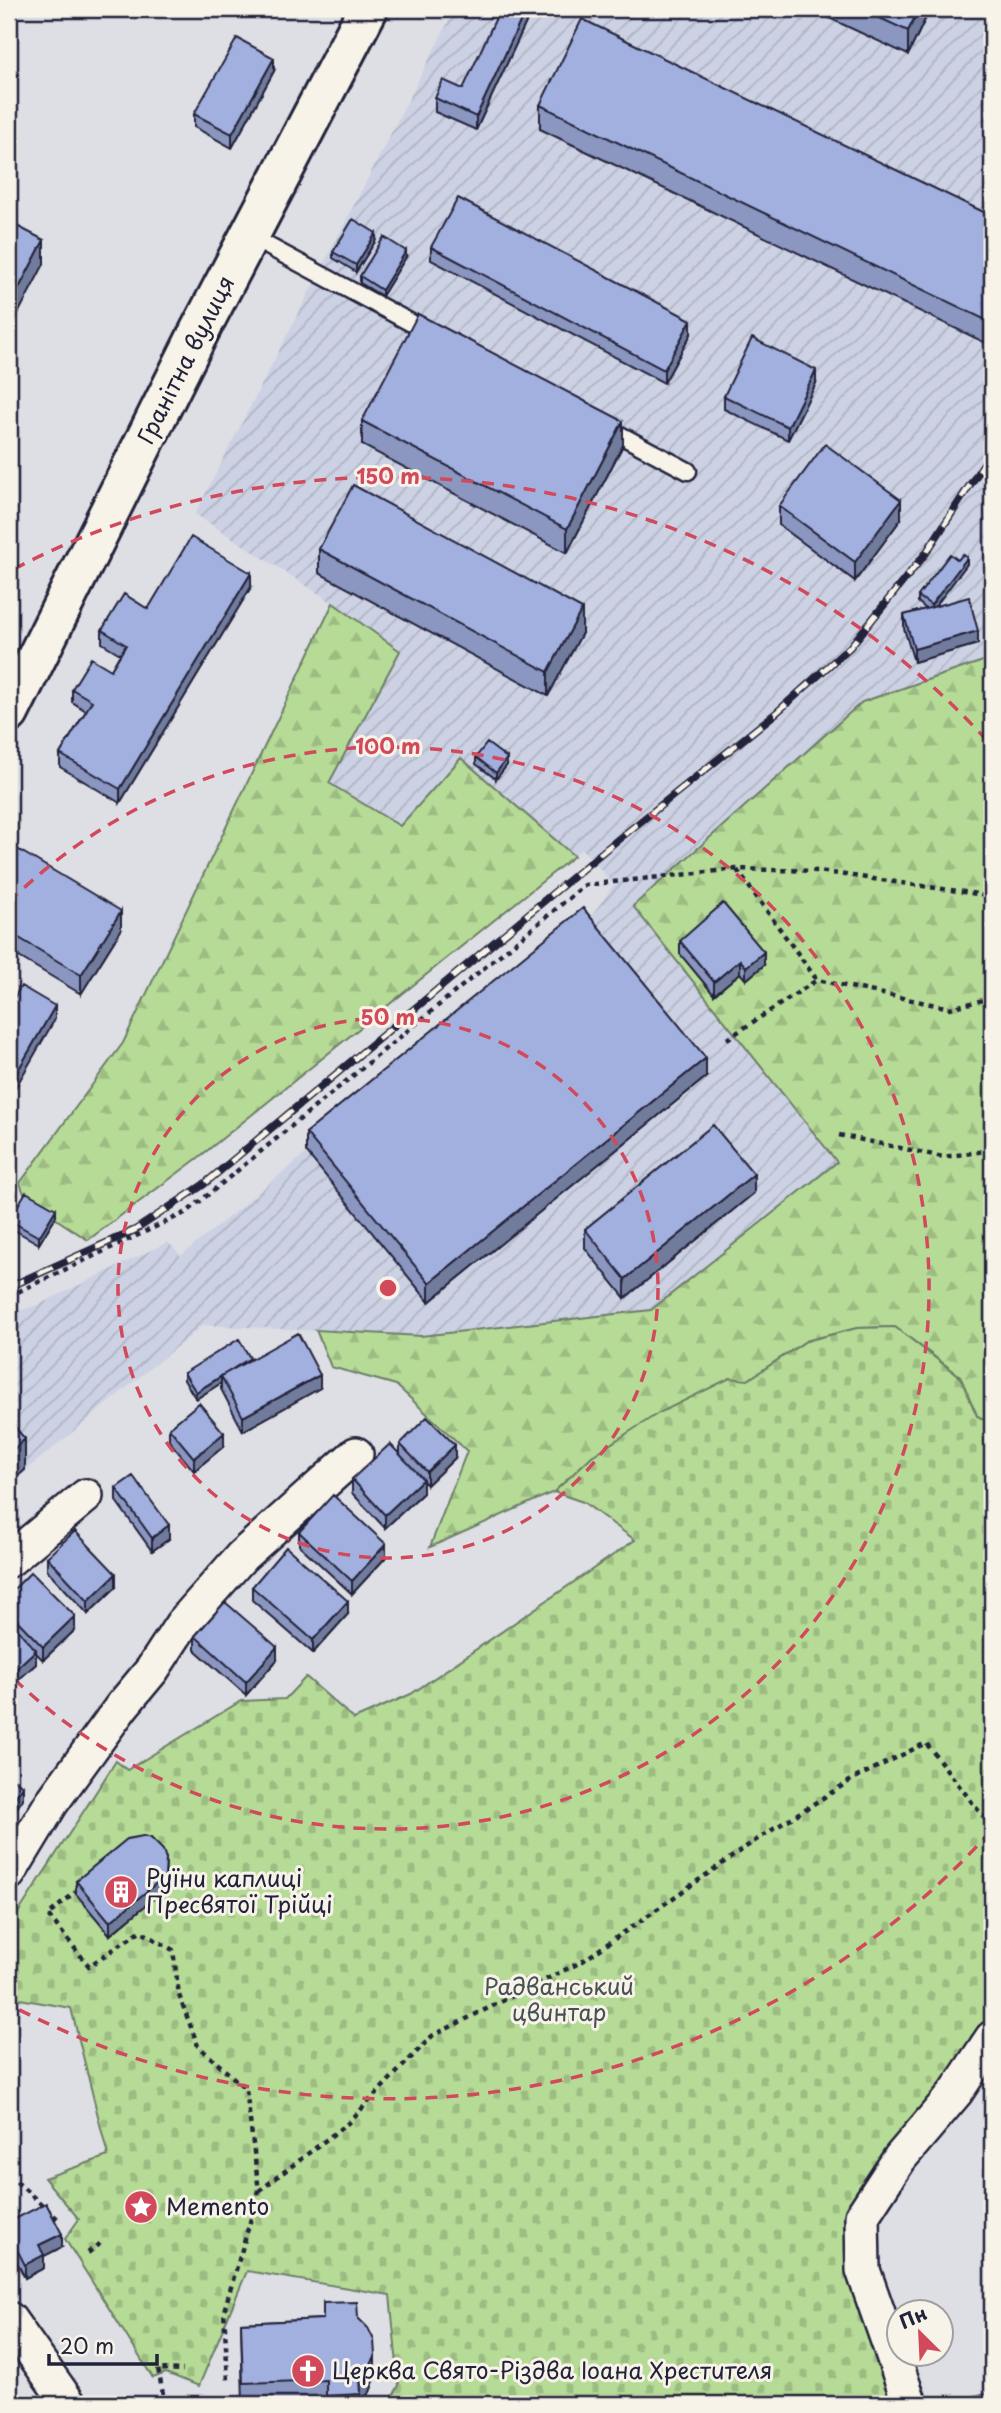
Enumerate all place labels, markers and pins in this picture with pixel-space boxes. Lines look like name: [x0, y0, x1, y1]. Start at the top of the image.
centre of rings: [376, 1276, 400, 1300]
place label: Руїни каплиці Пресвятої Трійці: [146, 1860, 333, 1921]
building icon: Руїни каплиці Пресвятої Трійці: [102, 1873, 140, 1911]
place icon: Memento: [122, 2188, 160, 2226]
place label: Memento: [166, 2188, 269, 2223]
church icon: Церква Свято-Різдва Іоана Хрестителя: [289, 2352, 327, 2390]
place label: Церква Свято-Різдва Іоана Хрестителя: [332, 2352, 772, 2387]

